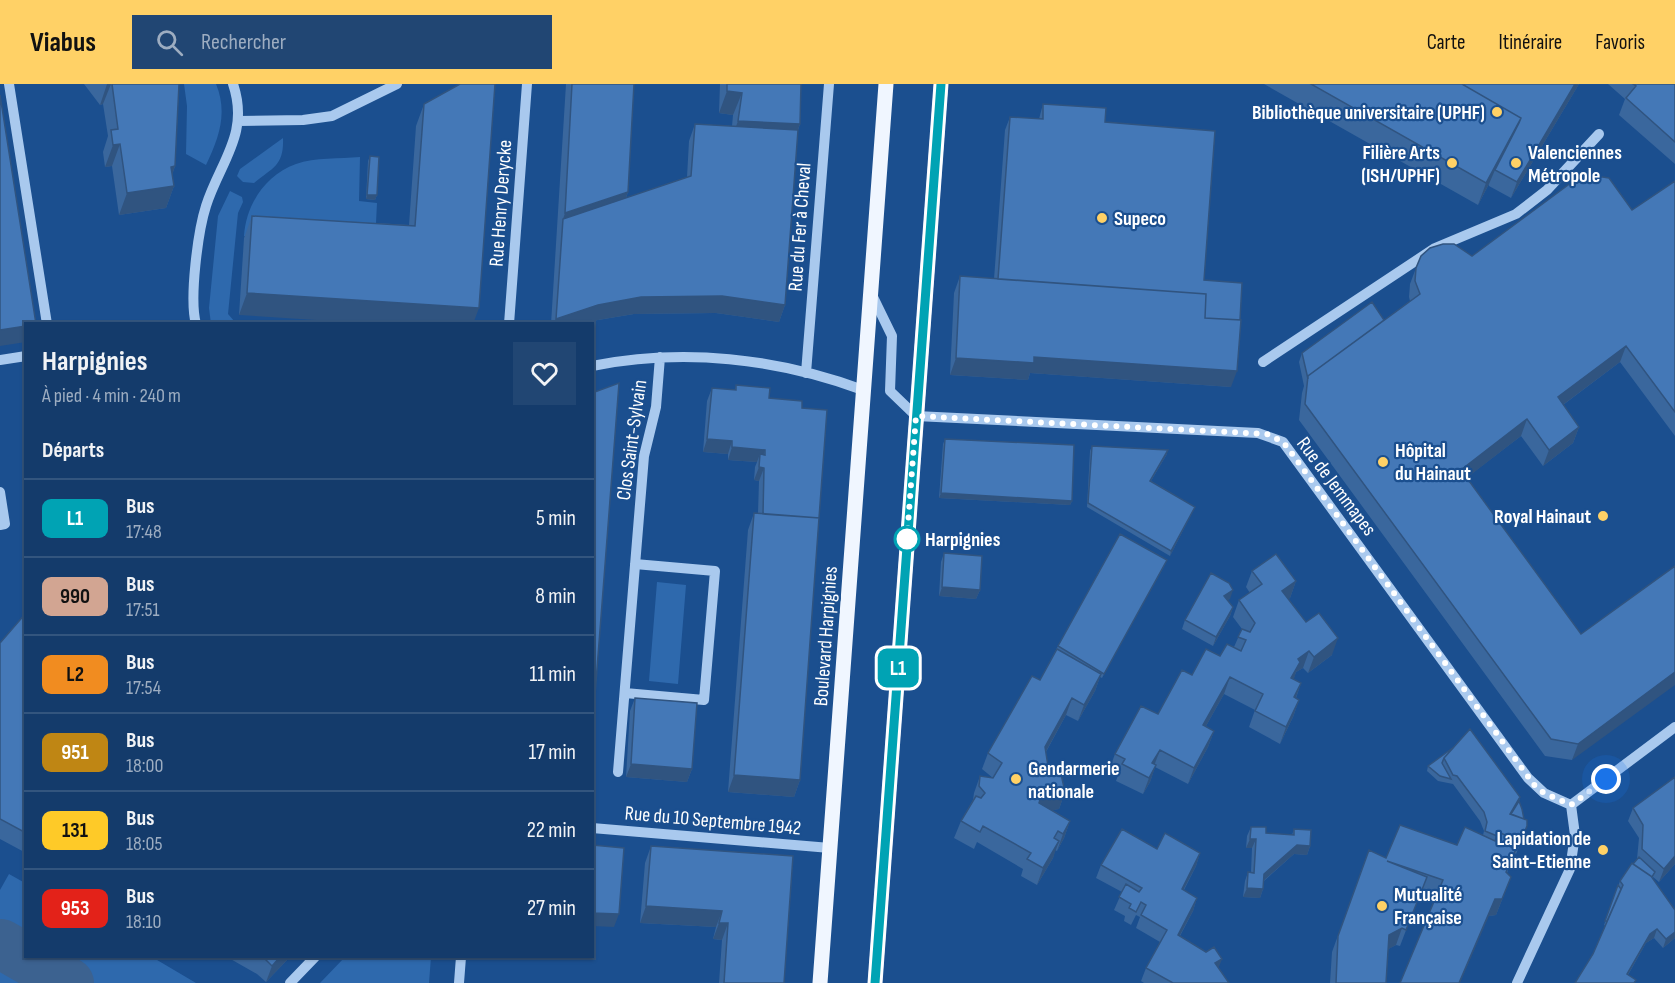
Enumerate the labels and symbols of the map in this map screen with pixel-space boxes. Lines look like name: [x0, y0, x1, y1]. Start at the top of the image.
place label: Bibliothèque universitaire (UPHF): [1252, 101, 1485, 125]
marker: Bibliothèque universitaire (UPHF): [1490, 105, 1504, 119]
street label: Rue Henry Derycke: [485, 139, 517, 267]
place label: Filière Arts (ISH/UPHF): [1361, 141, 1440, 188]
place label: Valenciennes Métropole: [1528, 141, 1622, 188]
marker: Filière Arts (ISH/UPHF): [1445, 156, 1459, 170]
marker: Valenciennes Métropole: [1509, 156, 1523, 170]
street label: Rue du Fer à Cheval: [784, 162, 816, 292]
place label: Supeco: [1114, 207, 1166, 231]
marker: Supeco: [1095, 211, 1109, 225]
street label: Clos Saint-Sylvain: [612, 378, 652, 502]
street label: Rue de Jemmapes: [1291, 432, 1381, 541]
place label: Hôpital du Hainaut: [1395, 439, 1471, 486]
marker: Hôpital du Hainaut: [1376, 455, 1390, 469]
place label: Royal Hainaut: [1494, 505, 1591, 529]
marker: Royal Hainaut: [1596, 509, 1610, 523]
marker: Harpignies: [894, 526, 920, 552]
place label: Harpignies: [925, 528, 1001, 552]
street label: Boulevard Harpignies: [809, 565, 843, 707]
line badge: L1: [871, 648, 925, 688]
place label: Gendarmerie nationale: [1028, 757, 1120, 804]
your location: [1591, 764, 1621, 794]
marker: Gendarmerie nationale: [1009, 772, 1023, 786]
street label: Rue du 10 Septembre 1942: [624, 801, 802, 841]
place label: Lapidation de Saint-Etienne: [1492, 827, 1591, 874]
marker: Lapidation de Saint-Etienne: [1596, 843, 1610, 857]
place label: Mutualité Française: [1394, 883, 1462, 930]
marker: Mutualité Française: [1375, 899, 1389, 913]

